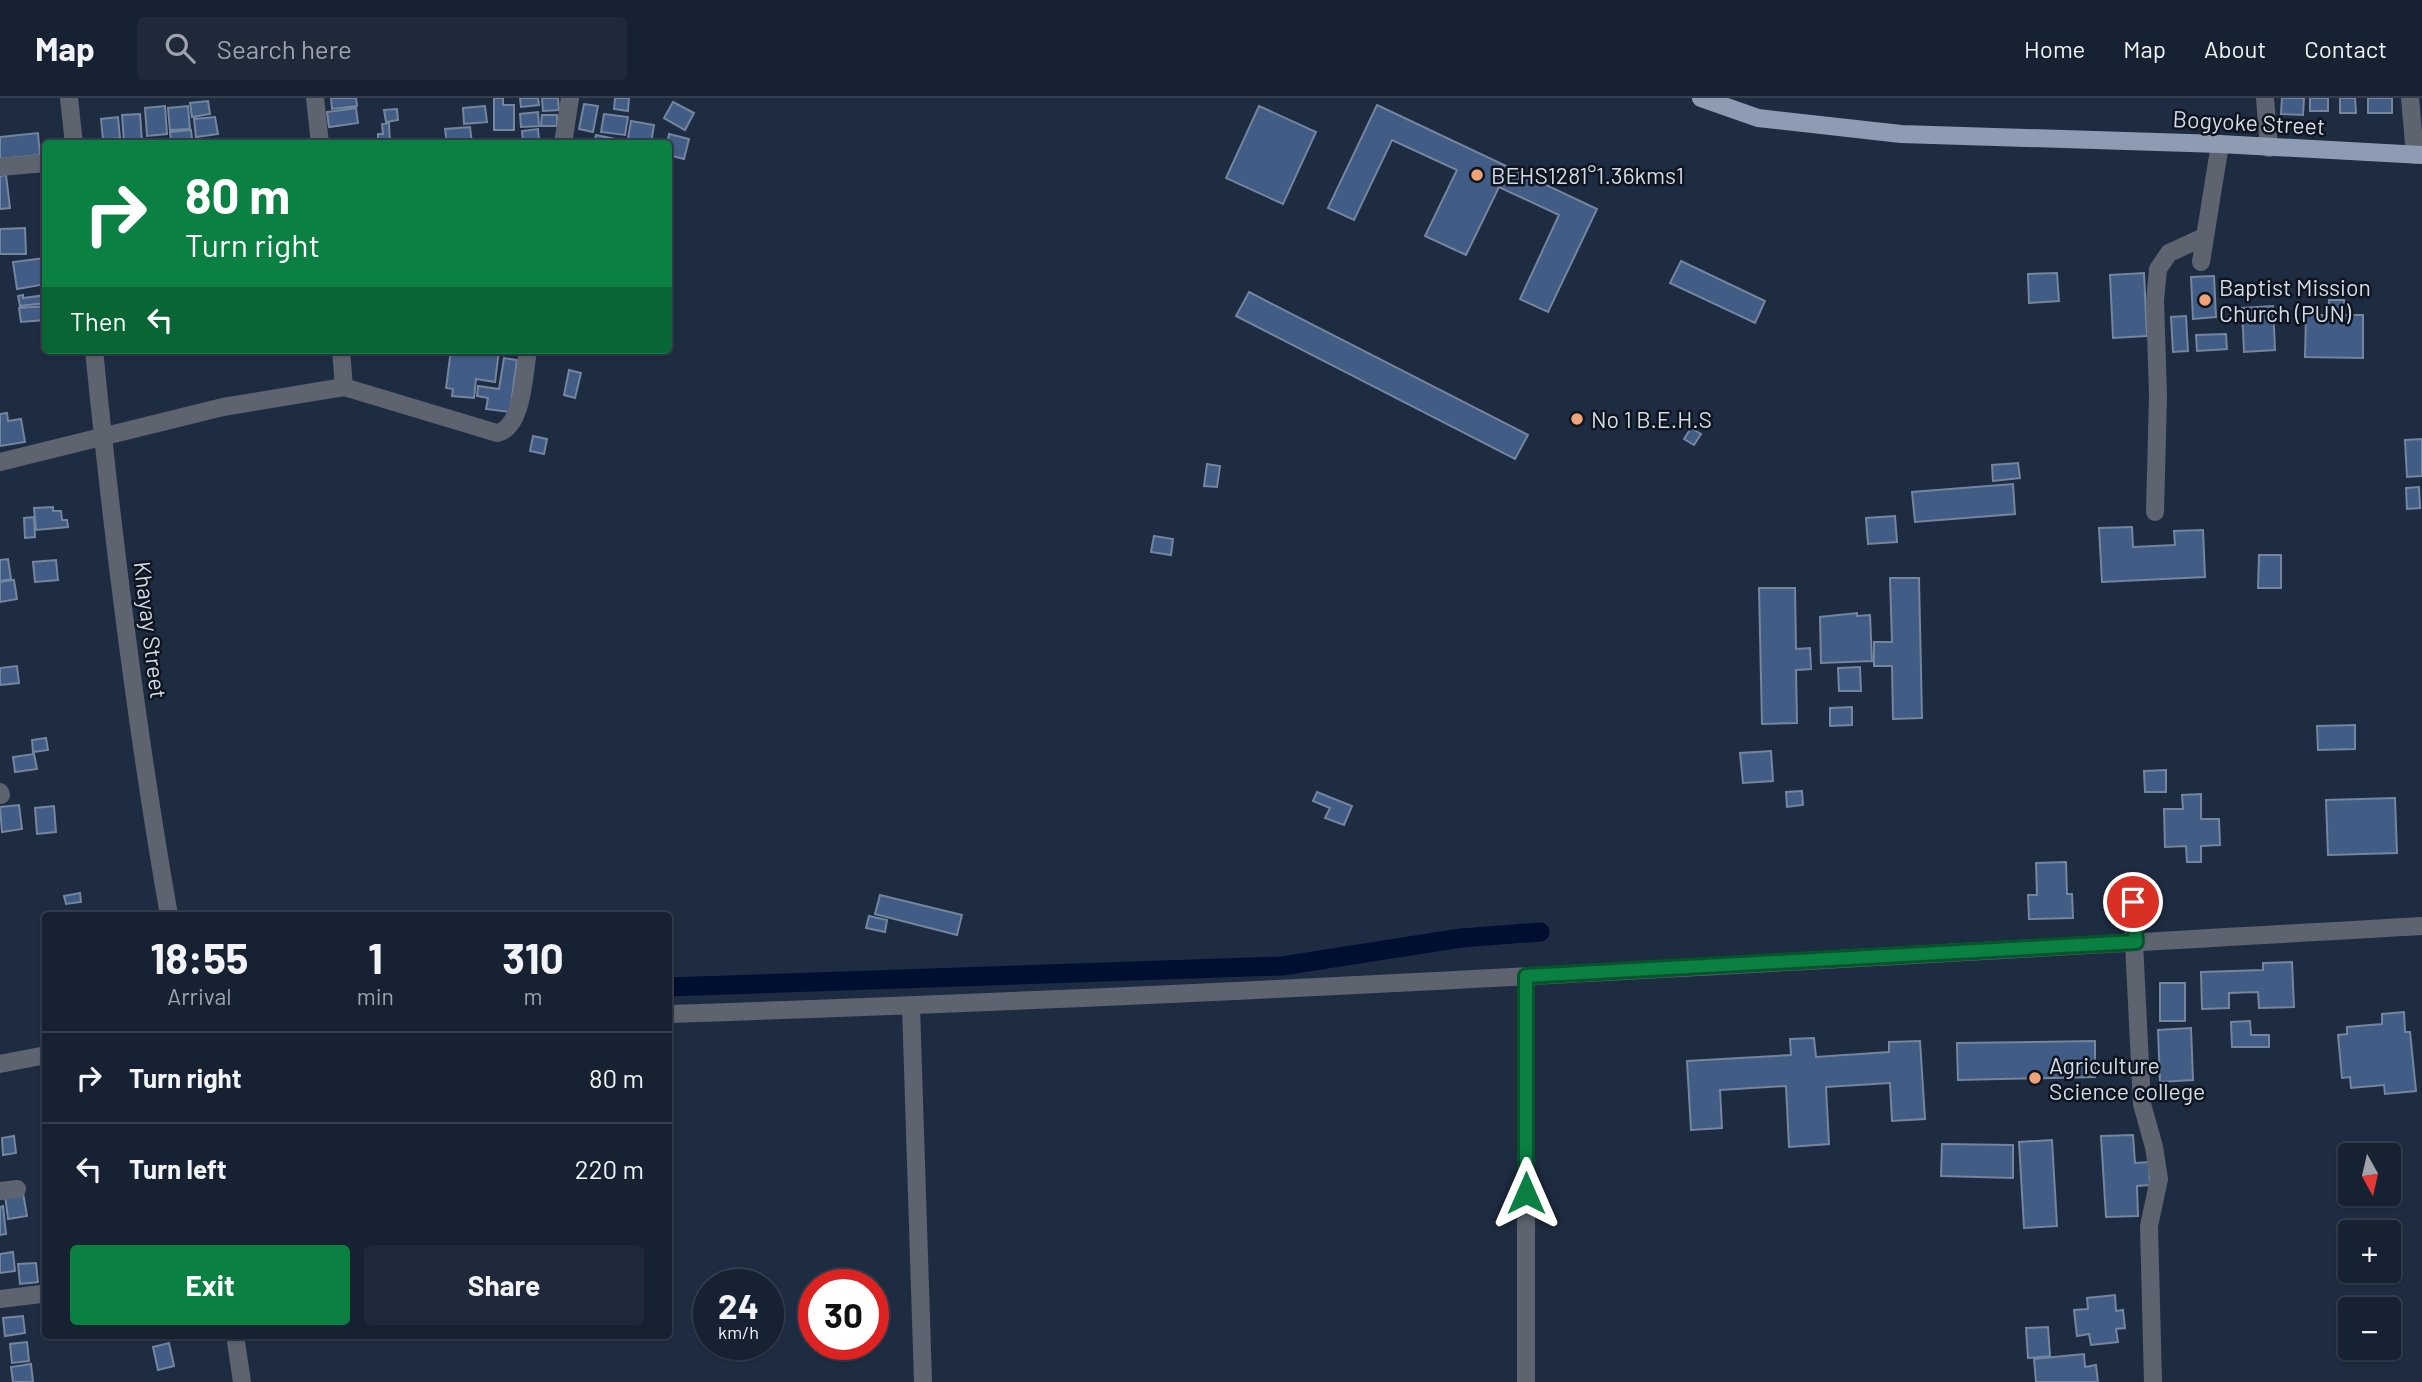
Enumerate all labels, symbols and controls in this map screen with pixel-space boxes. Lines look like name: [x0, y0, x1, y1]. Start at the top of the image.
search box: [137, 17, 627, 80]
text: Map: [35, 28, 95, 68]
icon: search: [161, 29, 199, 67]
text: Search here: [217, 33, 352, 64]
text: Home: [2024, 34, 2085, 63]
text: Map: [2123, 34, 2166, 63]
text: About: [2204, 34, 2266, 63]
text: Contact: [2304, 34, 2387, 63]
street label: Bogyoke Street: [2172, 104, 2326, 140]
place label: BEHS1281°1.36kms1: [1491, 161, 1684, 189]
text: 80 m: [185, 165, 290, 224]
marker: BEHS1281°1.36kms1: [1469, 167, 1485, 183]
icon: right: [70, 168, 161, 259]
text: Turn right: [185, 225, 320, 263]
place label: Baptist Mission Church (PUN): [2219, 273, 2371, 327]
marker: Baptist Mission Church (PUN): [2197, 292, 2213, 308]
icon: left: [141, 301, 179, 339]
text: Then: [70, 305, 127, 336]
place label: No 1 B.E.H.S: [1591, 405, 1712, 433]
marker: No 1 B.E.H.S: [1569, 411, 1585, 427]
street label: Khayay Street: [129, 560, 173, 700]
pin: [2103, 872, 2163, 932]
icon: arrive: [2114, 883, 2152, 921]
text: 18:55: [150, 932, 248, 982]
text: 1: [368, 932, 383, 982]
text: 310: [502, 932, 564, 982]
text: Arrival: [167, 982, 232, 1010]
text: min: [357, 982, 394, 1010]
text: m: [523, 982, 543, 1010]
place label: Agriculture Science college: [2049, 1051, 2205, 1105]
icon: right: [70, 1059, 108, 1097]
text: Turn right: [129, 1062, 242, 1093]
text: 80 m: [589, 1062, 644, 1093]
marker: Agriculture Science college: [2027, 1070, 2043, 1086]
north arrow: [2338, 1143, 2401, 1206]
map controls: [2338, 1143, 2401, 1360]
icon: left: [70, 1150, 108, 1188]
text: Turn left: [129, 1153, 227, 1184]
text: 220 m: [575, 1153, 644, 1184]
position arrow: [1489, 1156, 1563, 1230]
button: +: [2338, 1220, 2401, 1283]
button: Exit: [70, 1245, 350, 1325]
button: Share: [364, 1245, 644, 1325]
speed limit sign: 30: [798, 1269, 889, 1360]
text: 24: [718, 1284, 759, 1326]
button: −: [2338, 1297, 2401, 1360]
text: km/h: [718, 1321, 759, 1343]

